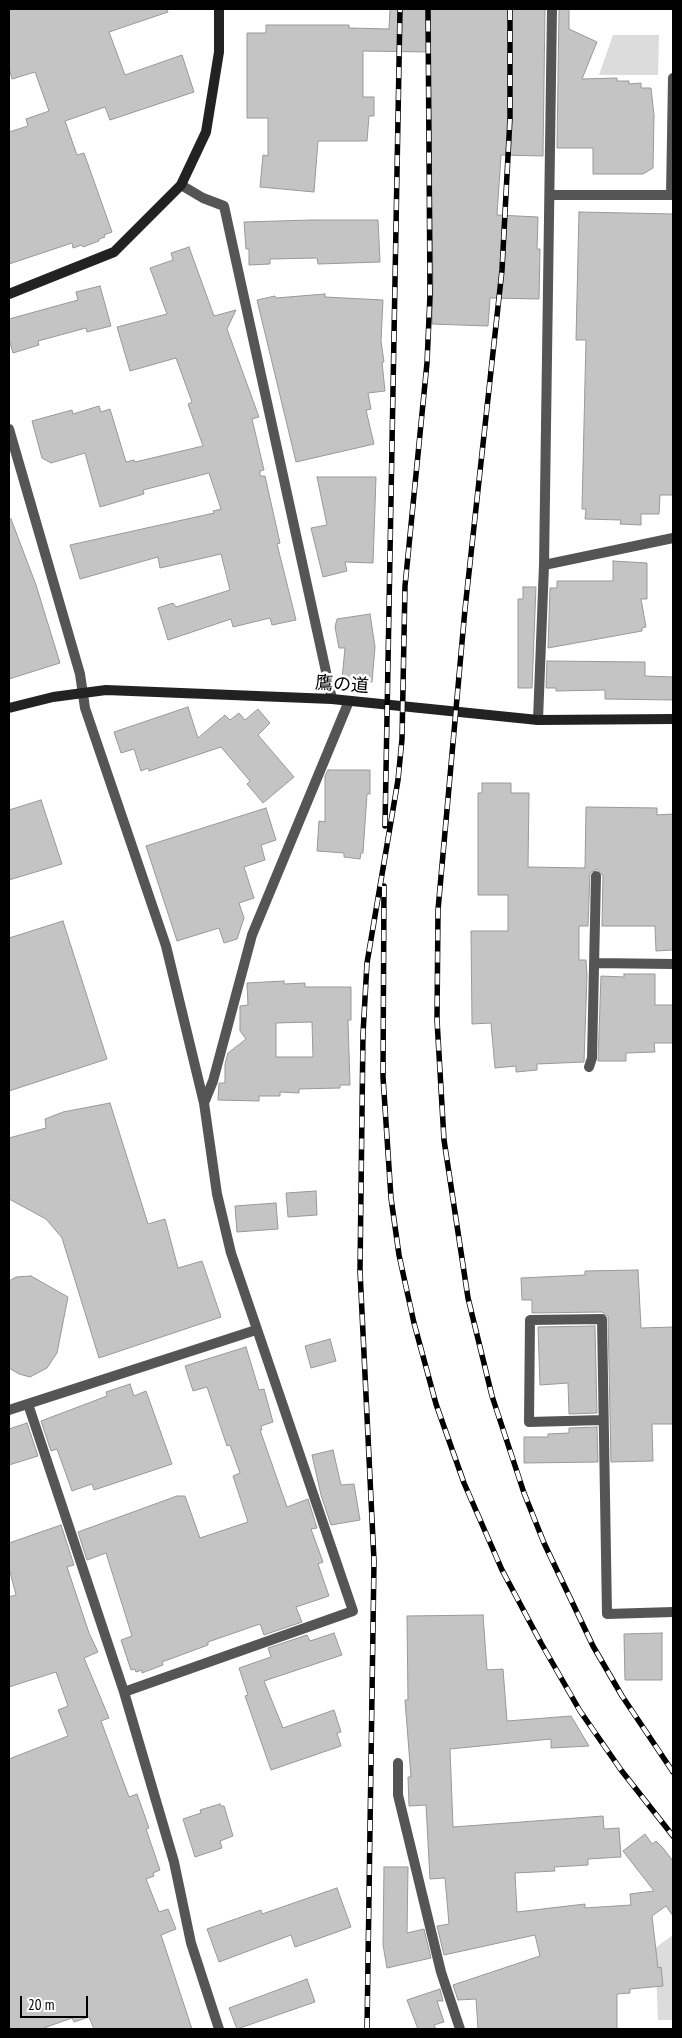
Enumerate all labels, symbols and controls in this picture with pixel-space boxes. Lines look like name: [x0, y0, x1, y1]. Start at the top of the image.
street label: 鷹の道: [314, 672, 370, 698]
scale bar: [22, 1986, 90, 2018]
text: 20 m: [28, 1995, 54, 2014]

